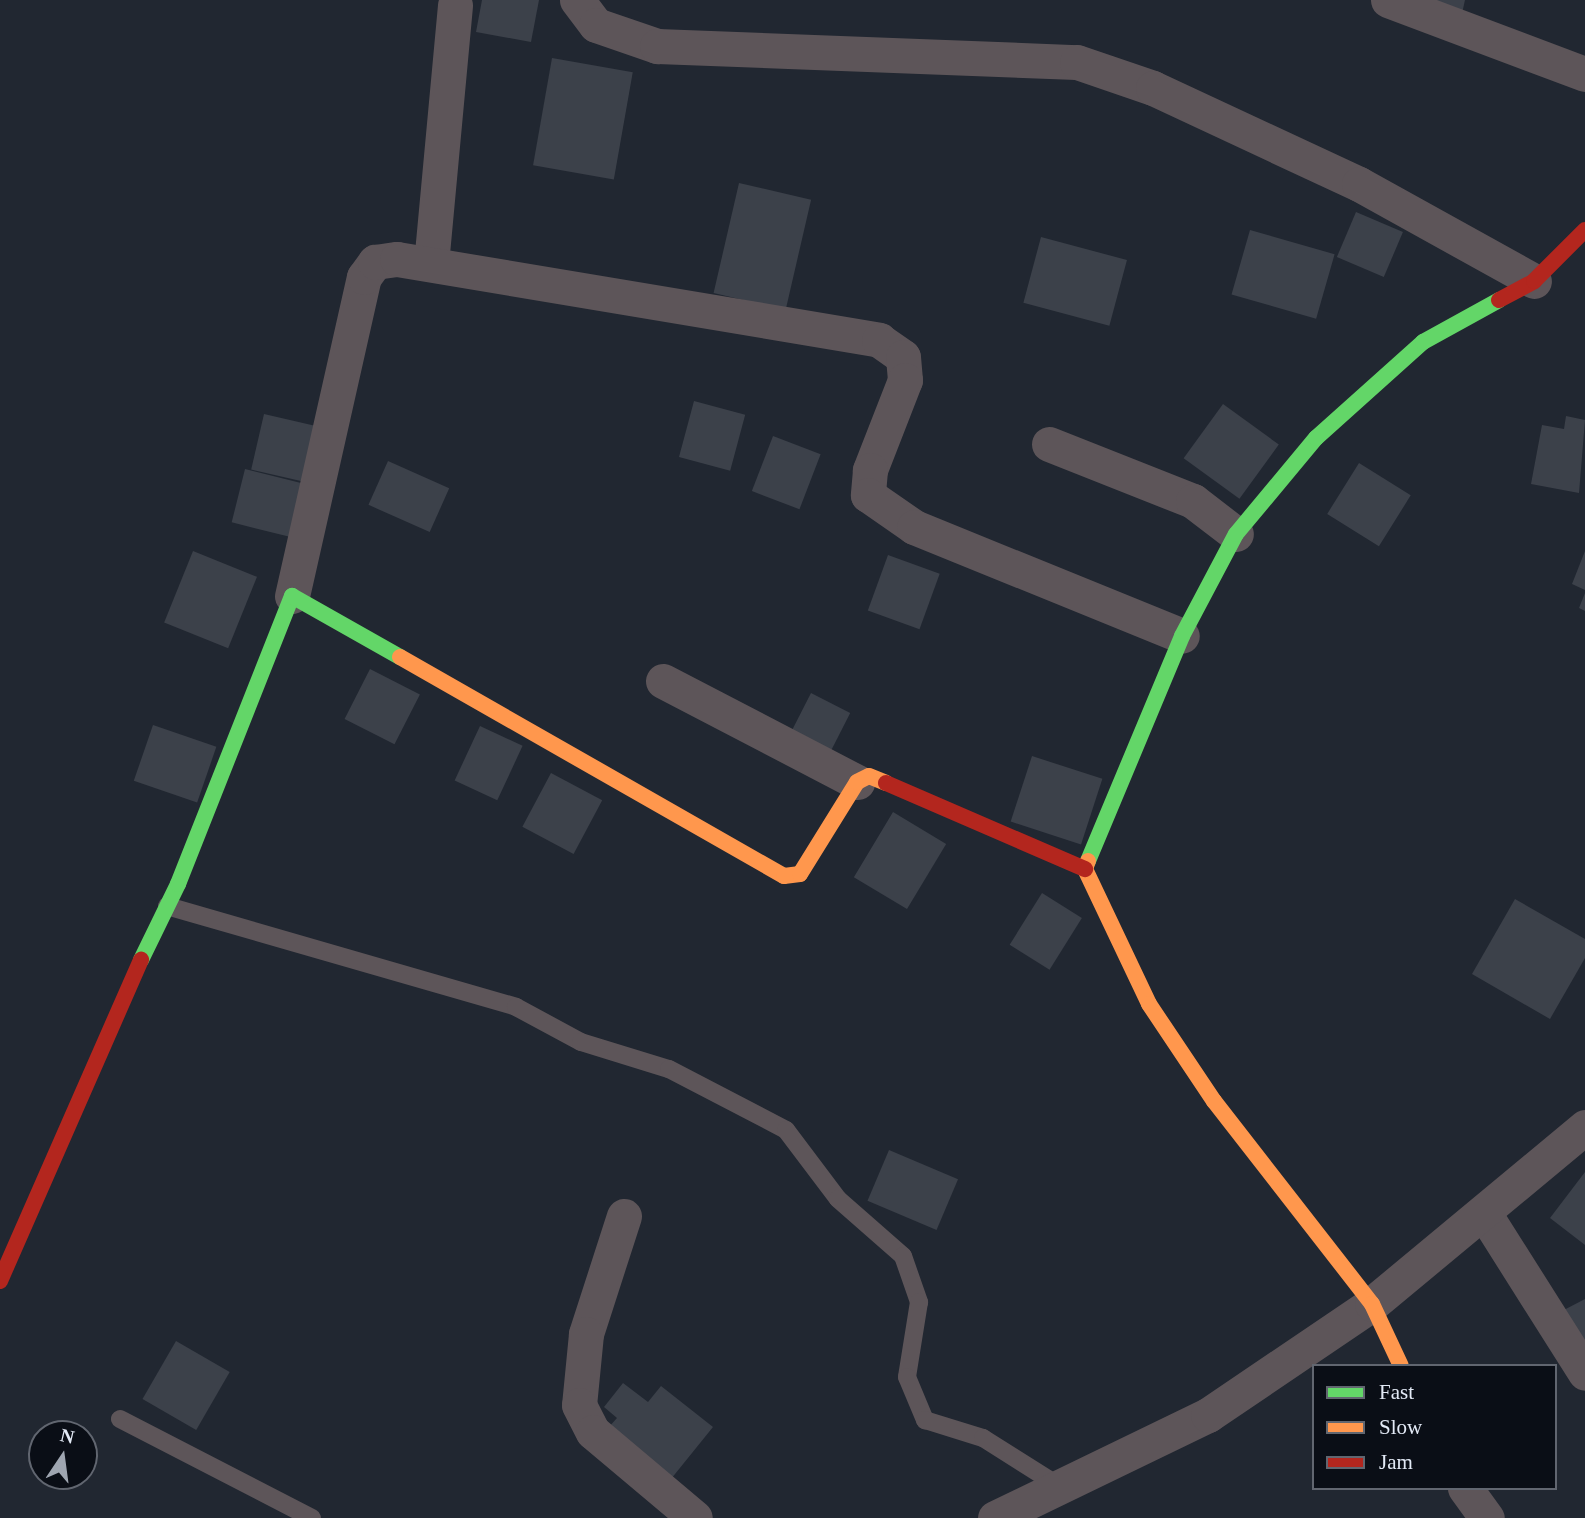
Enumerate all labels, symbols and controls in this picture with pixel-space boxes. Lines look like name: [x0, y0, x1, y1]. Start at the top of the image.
legend: [1312, 1364, 1557, 1490]
text: Fast: [1379, 1380, 1414, 1404]
text: Slow: [1379, 1415, 1422, 1439]
north arrow: [28, 1420, 98, 1490]
text: N: [58, 1424, 76, 1448]
text: Jam: [1379, 1450, 1413, 1474]

